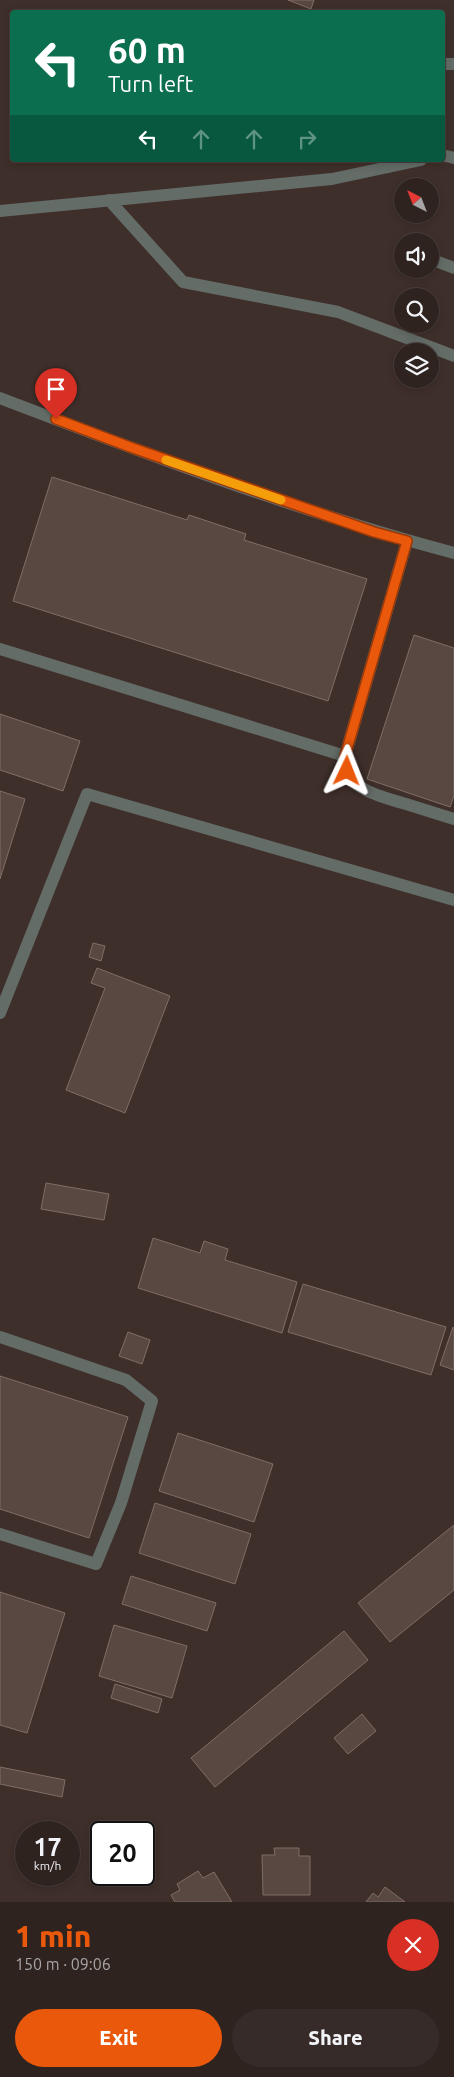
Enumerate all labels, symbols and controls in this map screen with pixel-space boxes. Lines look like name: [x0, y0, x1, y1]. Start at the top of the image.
icon: left: [25, 30, 90, 95]
text: 60 m: [108, 30, 186, 70]
text: Turn left: [108, 71, 193, 96]
icon: left: [134, 125, 162, 153]
icon: ahead: [187, 125, 215, 153]
icon: ahead: [240, 125, 268, 153]
icon: right: [293, 125, 321, 153]
north arrow: [394, 178, 439, 222]
map controls: [394, 178, 439, 388]
button: sound: [394, 233, 439, 278]
button: search: [394, 288, 439, 333]
button: layers: [394, 343, 439, 388]
pin: [35, 368, 77, 419]
icon: arrive: [42, 375, 70, 403]
position arrow: [320, 744, 372, 796]
speed limit sign: 20: [90, 1821, 155, 1886]
text: 17: [33, 1833, 62, 1861]
text: km/h: [34, 1859, 61, 1872]
text: 1 min: [15, 1919, 91, 1953]
button: close: [387, 1919, 439, 1971]
text: 150 m · 09:06: [15, 1955, 111, 1973]
button: Exit: [15, 2009, 222, 2067]
button: Share: [232, 2009, 439, 2067]

